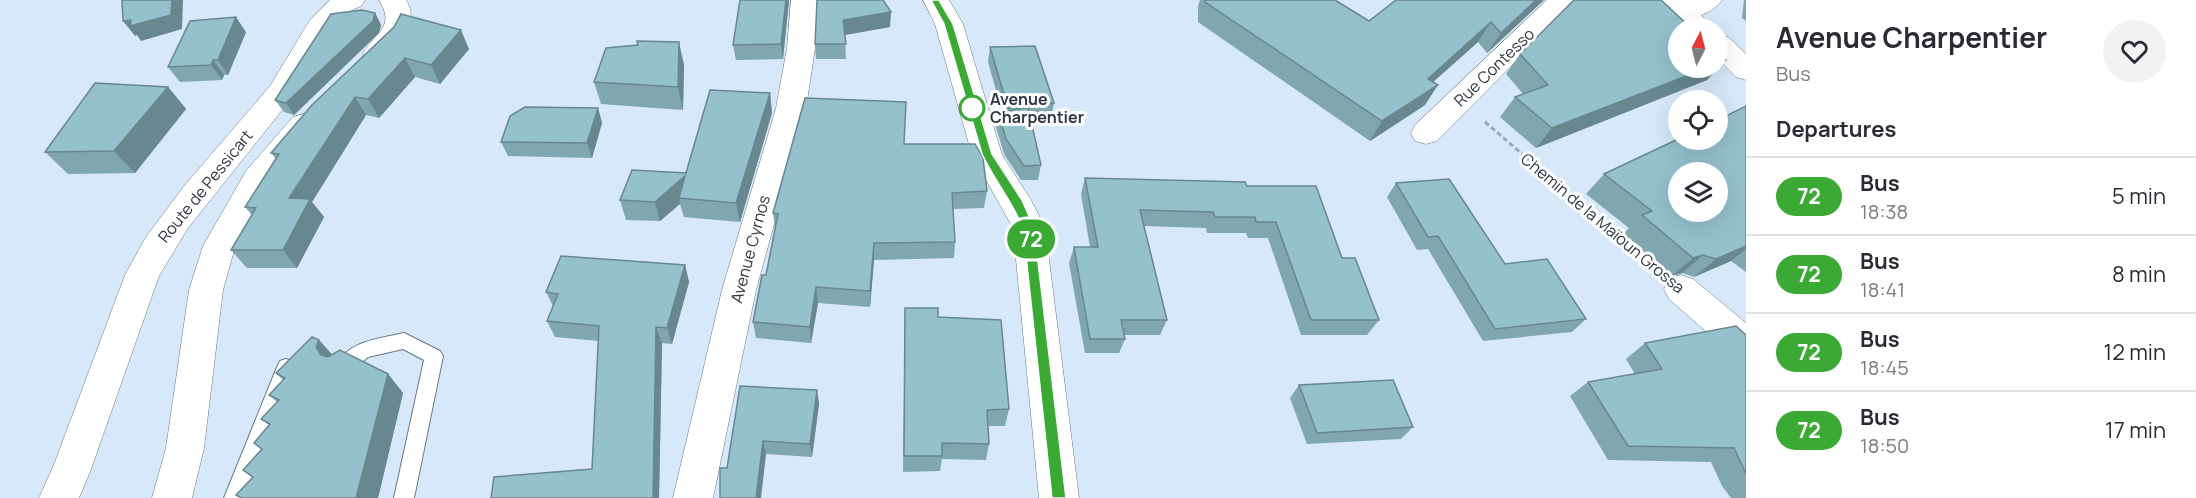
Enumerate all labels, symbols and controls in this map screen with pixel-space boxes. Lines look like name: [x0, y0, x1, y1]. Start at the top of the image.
north arrow: [1668, 18, 1728, 78]
map controls: [1668, 18, 1728, 222]
text: Avenue Charpentier: [1776, 18, 2047, 56]
button: heart: [2103, 20, 2166, 83]
street label: Rue Contesso: [1449, 23, 1539, 111]
text: Bus: [1776, 60, 1811, 87]
place label: Avenue Charpentier: [990, 88, 1084, 128]
button: locate: [1668, 90, 1728, 150]
marker: Avenue Charpentier: [959, 95, 985, 121]
text: Departures: [1776, 114, 1896, 144]
street label: Route de Pessicart: [153, 125, 257, 247]
street label: Chemin de la Maïoun Grossa: [1516, 148, 1690, 298]
button: layers: [1668, 162, 1728, 222]
text: Bus: [1860, 168, 1900, 198]
text: 5 min: [2112, 181, 2166, 211]
text: 72: [1797, 182, 1821, 210]
street label: Avenue Cyrnos: [725, 193, 775, 305]
text: 18:38: [1860, 198, 1908, 225]
line badge: 72: [1004, 220, 1058, 258]
text: 72: [1019, 225, 1043, 253]
text: Bus: [1860, 246, 1900, 276]
text: 8 min: [2112, 259, 2166, 289]
text: 72: [1797, 260, 1821, 288]
text: 18:41: [1860, 276, 1905, 303]
text: Bus: [1860, 324, 1900, 354]
text: 12 min: [2104, 337, 2166, 367]
text: 72: [1797, 338, 1821, 366]
text: 18:45: [1860, 354, 1909, 381]
text: Bus: [1860, 402, 1900, 432]
text: 17 min: [2105, 415, 2166, 445]
text: 72: [1797, 416, 1821, 444]
text: 18:50: [1860, 432, 1909, 459]

